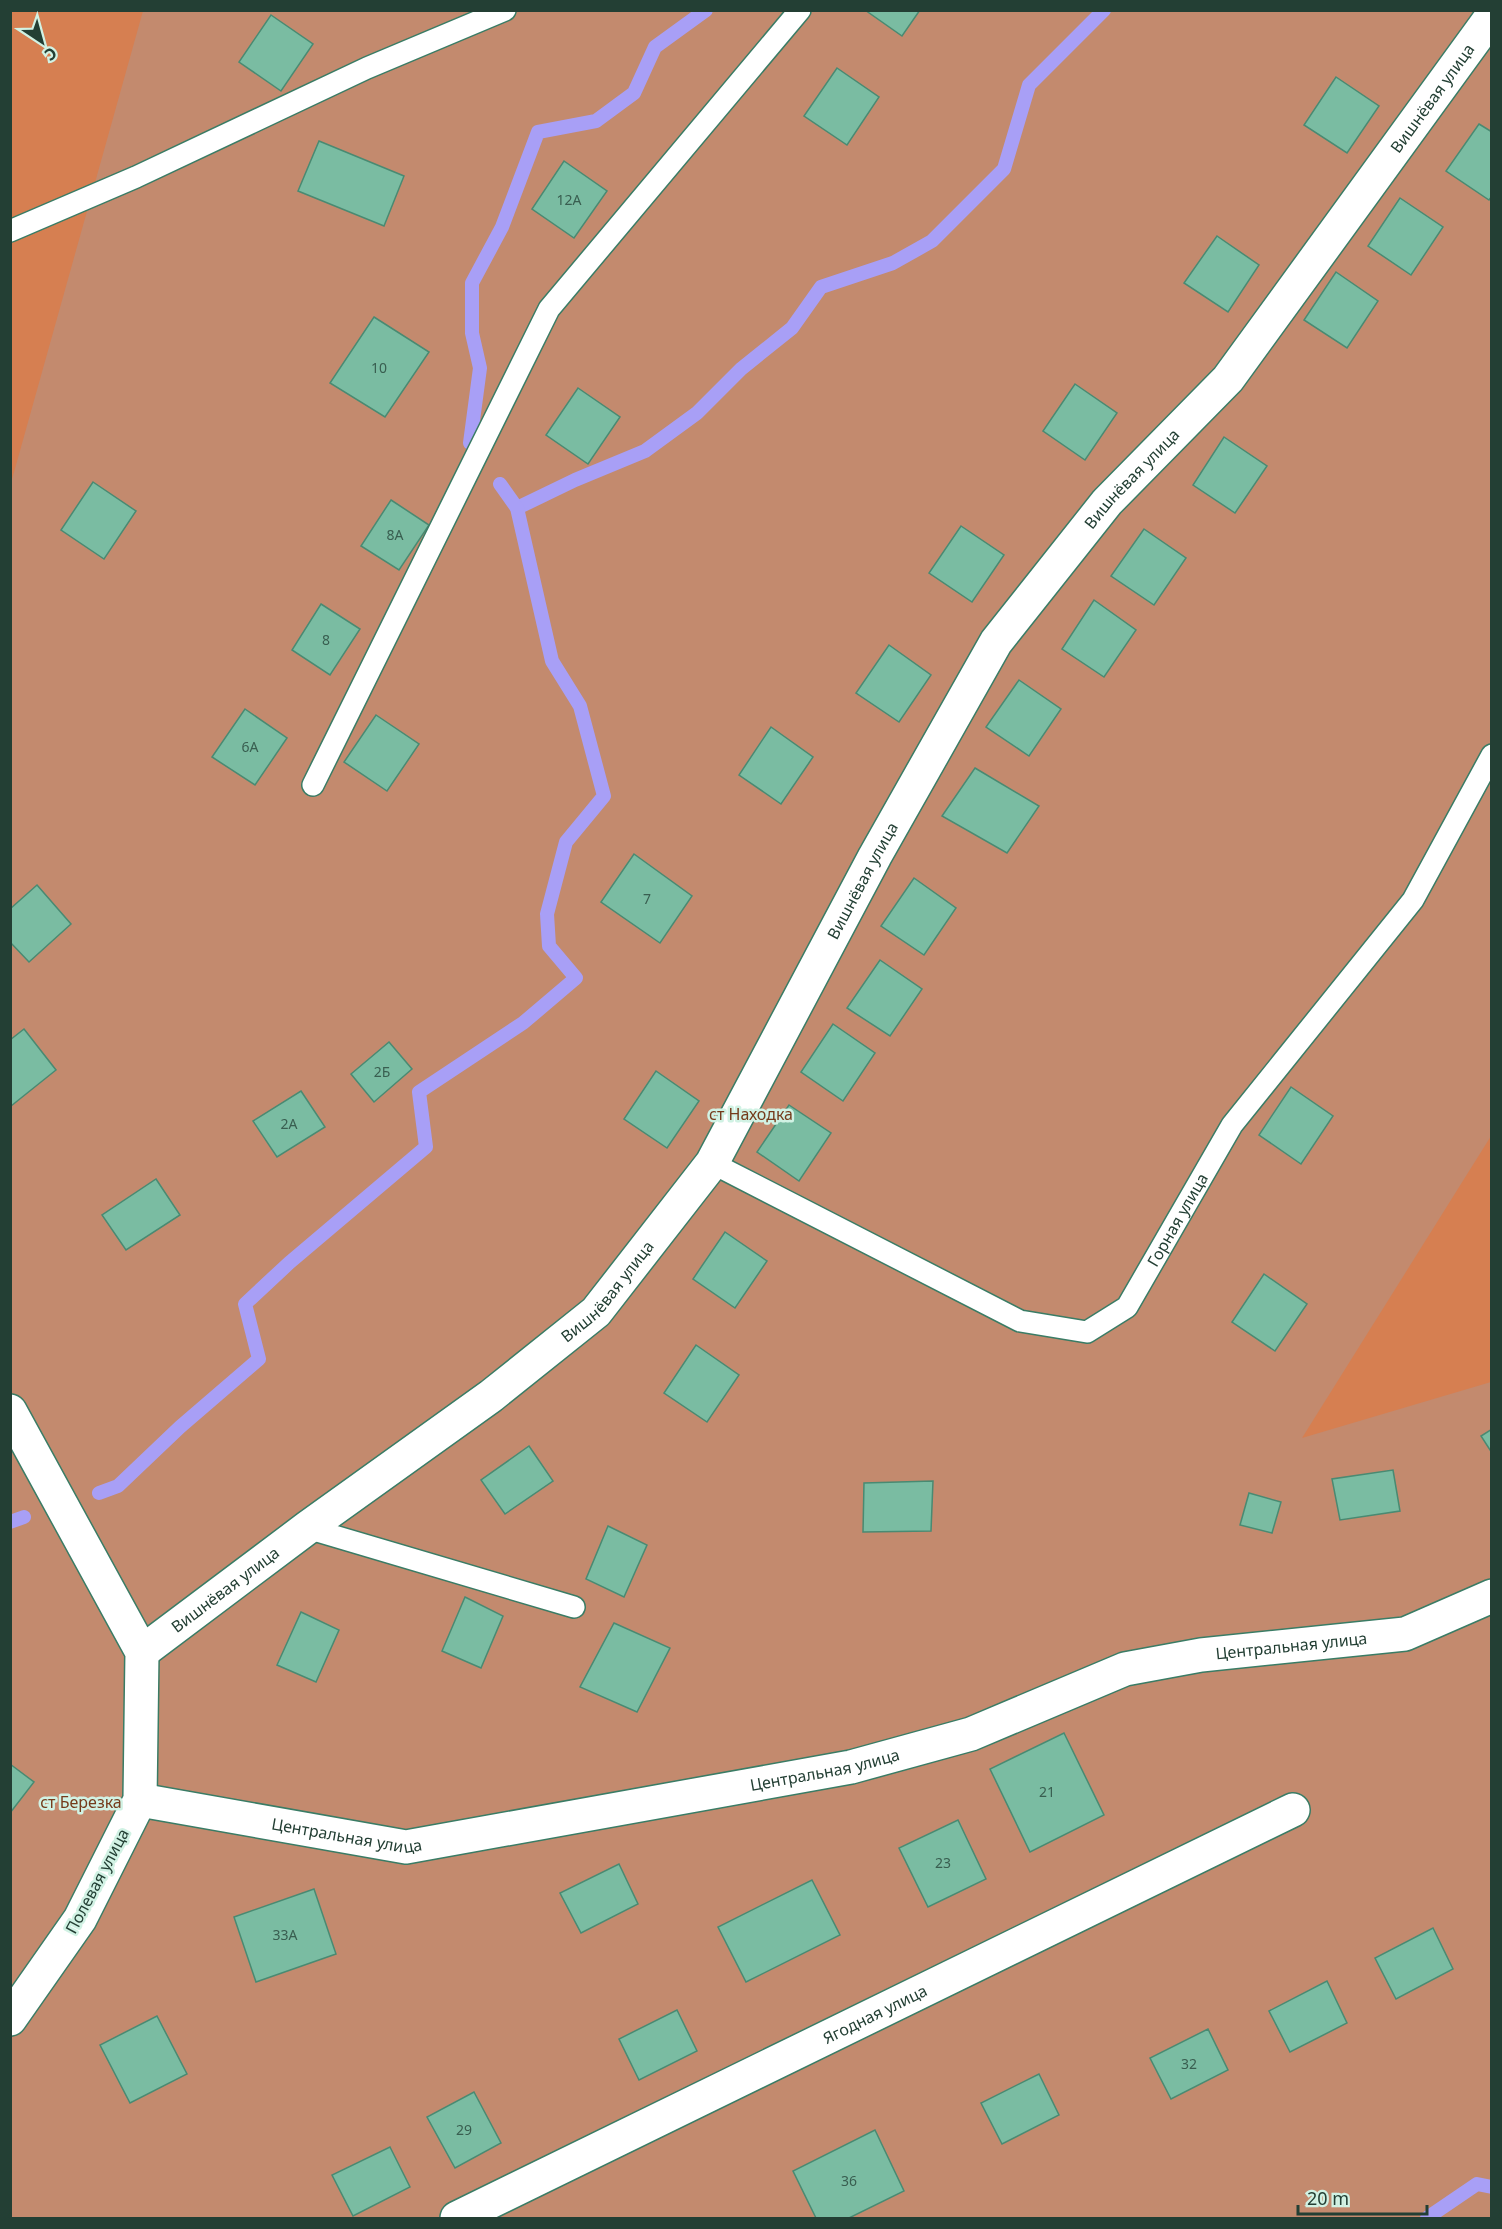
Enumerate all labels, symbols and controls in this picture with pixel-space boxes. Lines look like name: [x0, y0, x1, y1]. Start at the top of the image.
north arrow: [12, 12, 72, 72]
street label: Вишнёвая улица: [1385, 39, 1479, 157]
text: С: [40, 42, 61, 66]
house number: 12А: [557, 190, 582, 209]
house number: 10: [371, 358, 387, 377]
street label: Вишнёвая улица: [1079, 424, 1184, 533]
house number: 8А: [387, 525, 404, 544]
house number: 8: [322, 630, 330, 649]
house number: 6А: [242, 737, 259, 756]
street label: Вишнёвая улица: [822, 818, 903, 943]
house number: 7: [643, 889, 651, 908]
house number: 2Б: [374, 1062, 390, 1081]
park label: ст Находка: [709, 1103, 793, 1125]
house number: 2А: [281, 1114, 298, 1133]
street label: Горная улица: [1142, 1169, 1213, 1270]
street label: Вишнёвая улица: [556, 1236, 659, 1347]
street label: Вишнёвая улица: [167, 1542, 284, 1637]
street label: Центральная улица: [1215, 1627, 1368, 1664]
street label: Центральная улица: [748, 1743, 902, 1796]
house number: 21: [1039, 1782, 1055, 1801]
park label: ст Березка: [40, 1791, 122, 1813]
street label: Центральная улица: [270, 1812, 424, 1858]
street label: Полевая улица: [60, 1825, 134, 1937]
house number: 23: [935, 1853, 951, 1872]
house number: 33А: [273, 1925, 298, 1944]
street label: Ягодная улица: [819, 1979, 931, 2049]
house number: 32: [1181, 2054, 1197, 2073]
house number: 29: [456, 2120, 472, 2139]
house number: 36: [841, 2171, 857, 2190]
scale bar: [1298, 2178, 1427, 2216]
text: 20 m: [1307, 2186, 1349, 2210]

